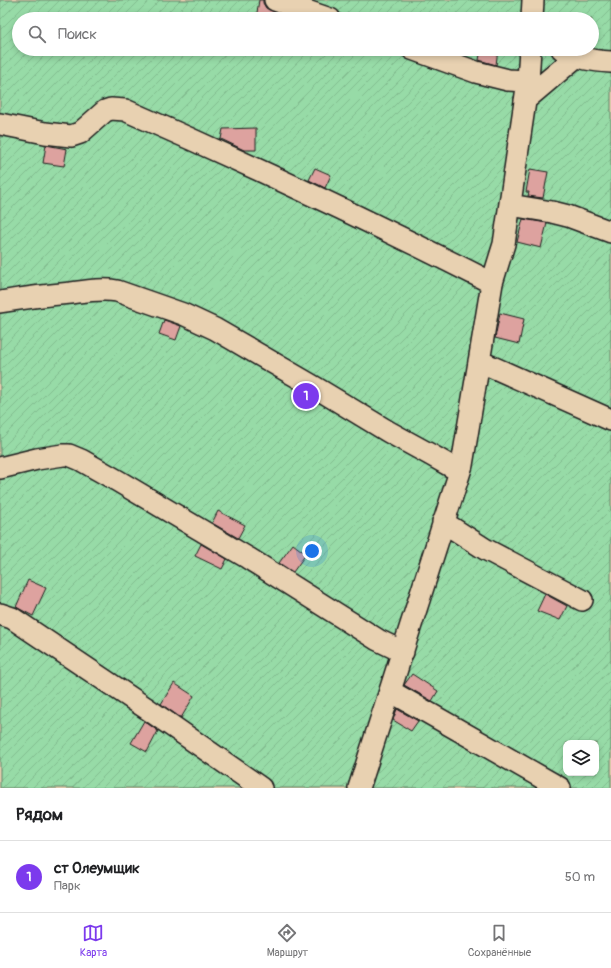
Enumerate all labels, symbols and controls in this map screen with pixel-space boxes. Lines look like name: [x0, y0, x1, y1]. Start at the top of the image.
search box: [12, 12, 599, 56]
icon: search: [26, 23, 48, 45]
text: Поиск: [58, 25, 97, 44]
pin: 1: [293, 381, 319, 411]
your location: [302, 541, 322, 561]
map controls: [563, 740, 599, 776]
button: layers: [563, 740, 599, 776]
text: Рядом: [16, 804, 63, 825]
text: ст Олеумщик: [54, 859, 140, 878]
text: 1: [26, 869, 32, 885]
text: 50 m: [565, 869, 595, 885]
text: Парк: [54, 878, 81, 894]
tab: Карта: [80, 922, 107, 959]
tab: Маршрут: [267, 922, 308, 959]
tab: Сохранённые: [468, 922, 531, 959]

